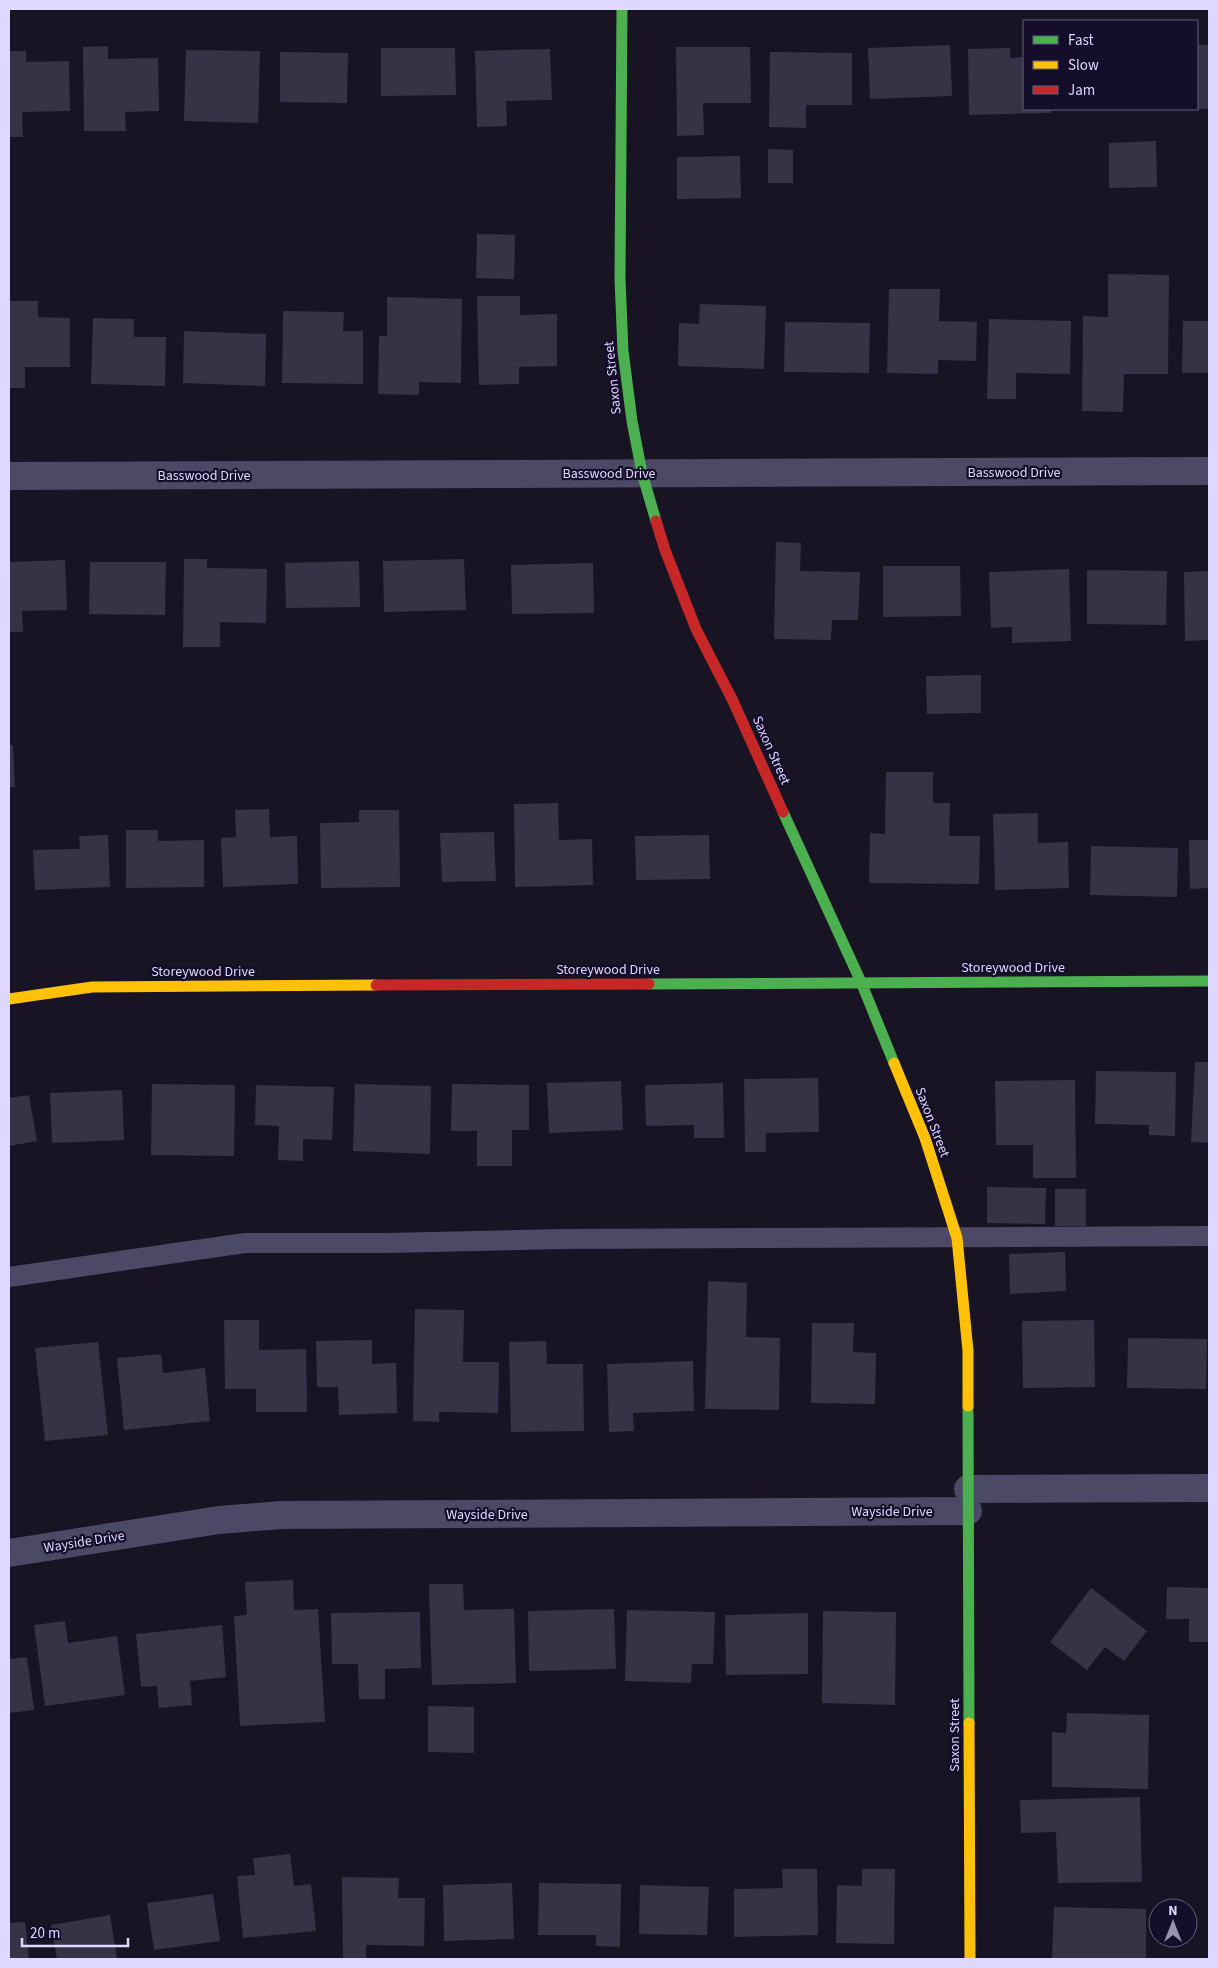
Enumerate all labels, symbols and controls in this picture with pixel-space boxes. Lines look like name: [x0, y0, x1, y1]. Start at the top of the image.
legend: [1023, 20, 1198, 110]
text: Fast: [1068, 30, 1094, 51]
text: Slow: [1068, 55, 1099, 76]
text: Jam: [1068, 80, 1095, 101]
street label: Saxon Street: [599, 340, 627, 416]
street label: Basswood Drive: [967, 463, 1061, 483]
street label: Basswood Drive: [562, 464, 656, 484]
street label: Basswood Drive: [157, 466, 251, 486]
street label: Saxon Street: [747, 713, 795, 788]
street label: Storeywood Drive: [961, 958, 1065, 978]
street label: Storeywood Drive: [556, 960, 660, 980]
street label: Storeywood Drive: [151, 962, 255, 982]
street label: Saxon Street: [910, 1084, 955, 1161]
street label: Wayside Drive: [851, 1502, 933, 1522]
street label: Wayside Drive: [446, 1505, 528, 1525]
street label: Wayside Drive: [42, 1526, 126, 1558]
street label: Saxon Street: [945, 1698, 965, 1772]
north arrow: [1148, 1898, 1198, 1948]
text: N: [1168, 1901, 1178, 1921]
scale bar: [22, 1916, 129, 1948]
text: 20 m: [30, 1923, 60, 1944]

